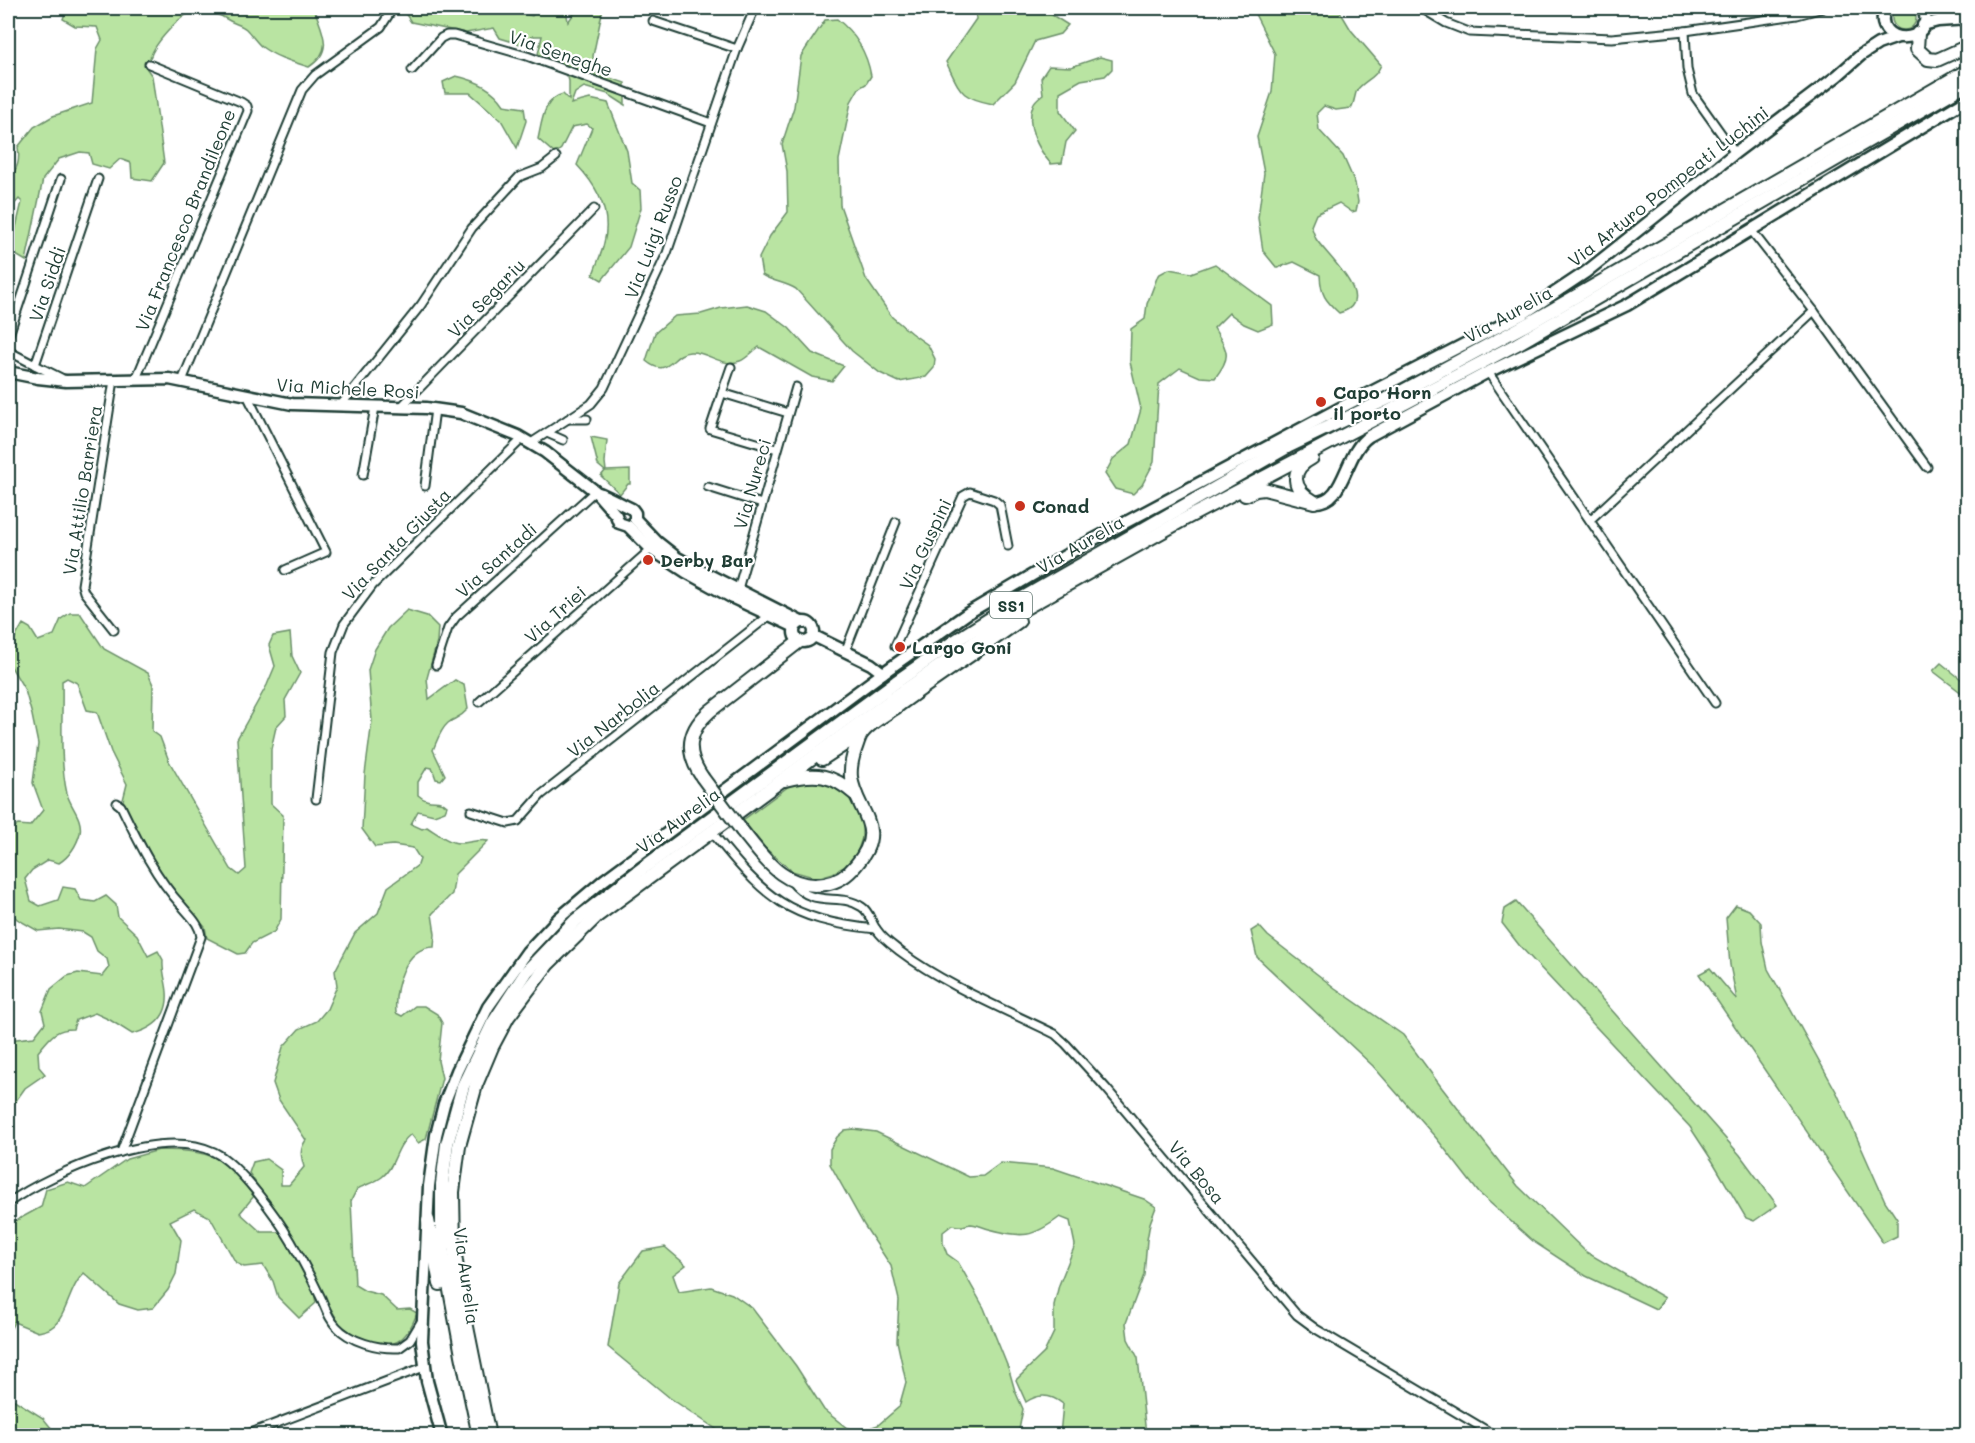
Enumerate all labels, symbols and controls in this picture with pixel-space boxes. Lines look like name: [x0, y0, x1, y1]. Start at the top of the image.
street label: Via Seneghe: [506, 24, 616, 82]
street label: Via Arturo Pompeati Luchini: [1563, 100, 1773, 272]
street label: Via Francesco Brandileone: [129, 105, 241, 335]
street label: Via Luigi Russo: [618, 172, 688, 302]
street label: Via Siddi: [23, 243, 71, 325]
street label: Via Segariu: [442, 253, 530, 343]
street label: Via Aurelia: [1459, 280, 1557, 348]
street label: Via Michele Rosi: [276, 372, 420, 404]
place label: Capo Horn il porto: [1333, 380, 1431, 425]
marker: Capo Horn il porto: [1314, 395, 1328, 409]
street label: Via Attilio Barriera: [57, 403, 107, 577]
street label: Via Nureci: [728, 436, 776, 532]
street label: Via Santa Giusta: [336, 483, 456, 605]
street label: Via Guspini: [893, 494, 957, 594]
place label: Conad: [1032, 494, 1089, 518]
marker: Conad: [1013, 499, 1027, 513]
street label: Via Aurelia: [1032, 509, 1128, 579]
street label: Via Santadi: [450, 517, 542, 603]
place label: Derby Bar: [660, 548, 753, 572]
marker: Derby Bar: [641, 553, 655, 567]
street label: Via Triei: [519, 580, 591, 648]
road number: SS1: [990, 592, 1032, 618]
place label: Largo Goni: [912, 635, 1012, 659]
marker: Largo Goni: [893, 640, 907, 654]
street label: Via Narbolia: [562, 675, 664, 763]
street label: Via Aurelia: [631, 782, 725, 858]
street label: Via Bosa: [1163, 1135, 1231, 1209]
street label: Via Aurelia: [448, 1226, 486, 1326]

